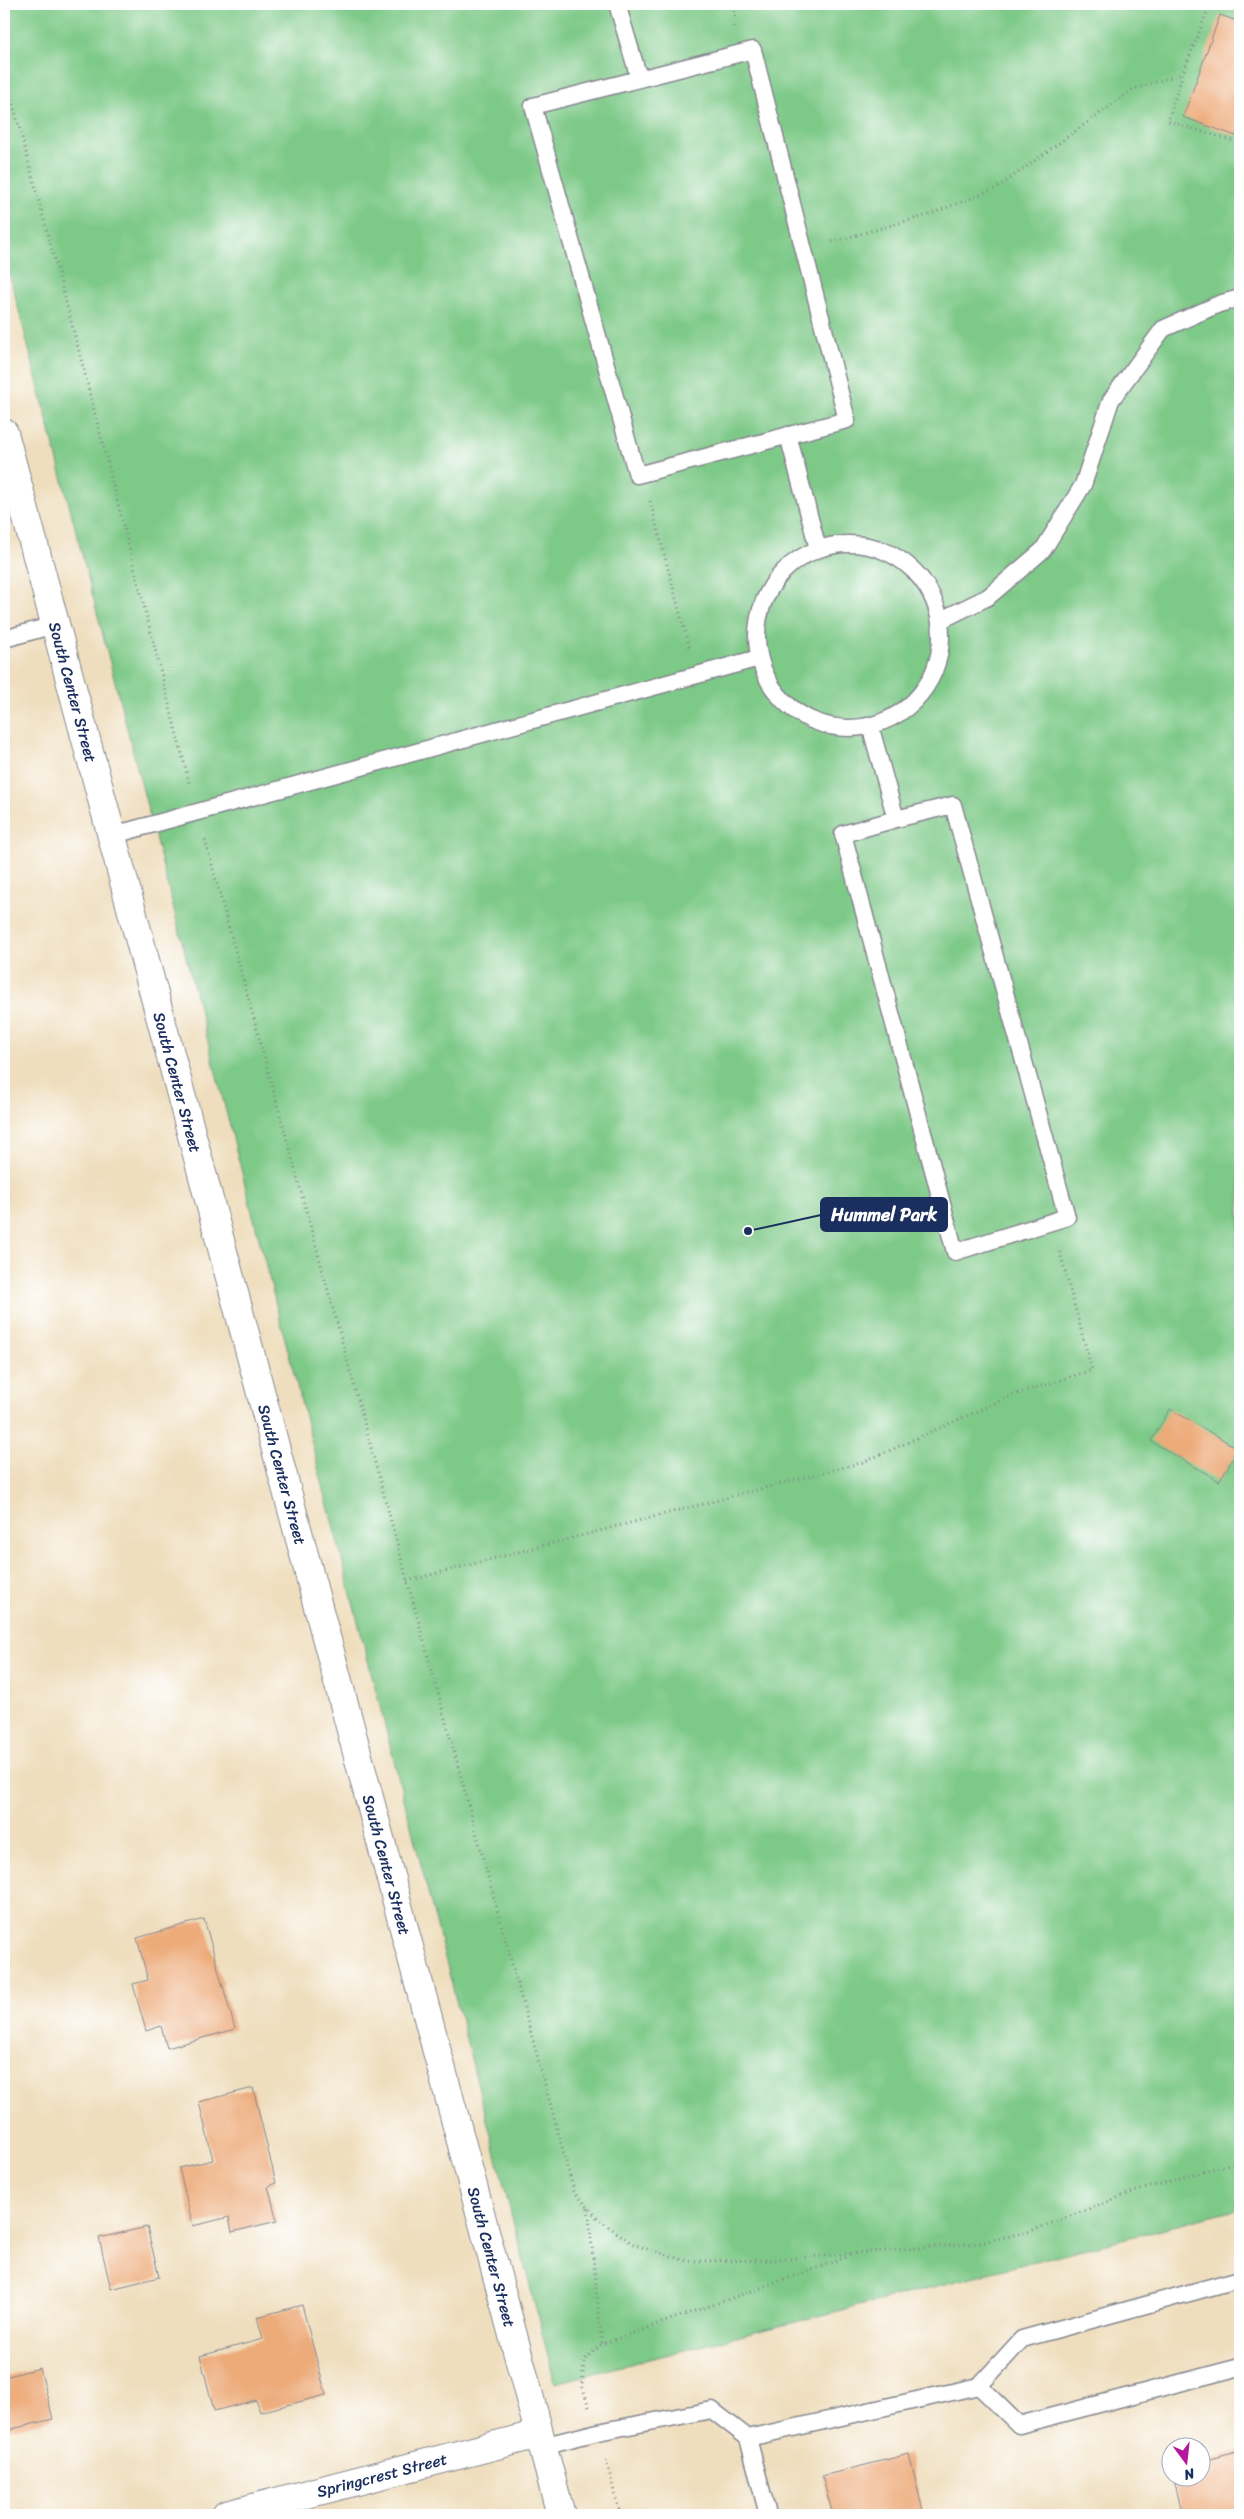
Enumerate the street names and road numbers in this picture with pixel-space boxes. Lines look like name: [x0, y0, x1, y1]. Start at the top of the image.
street label: South Center Street: [40, 618, 105, 766]
street label: South Center Street: [144, 1009, 210, 1156]
street label: South Center Street: [249, 1401, 315, 1548]
street label: South Center Street: [354, 1791, 419, 1938]
street label: South Center Street: [459, 2183, 524, 2331]
street label: Springcrest Street: [313, 2444, 451, 2506]

